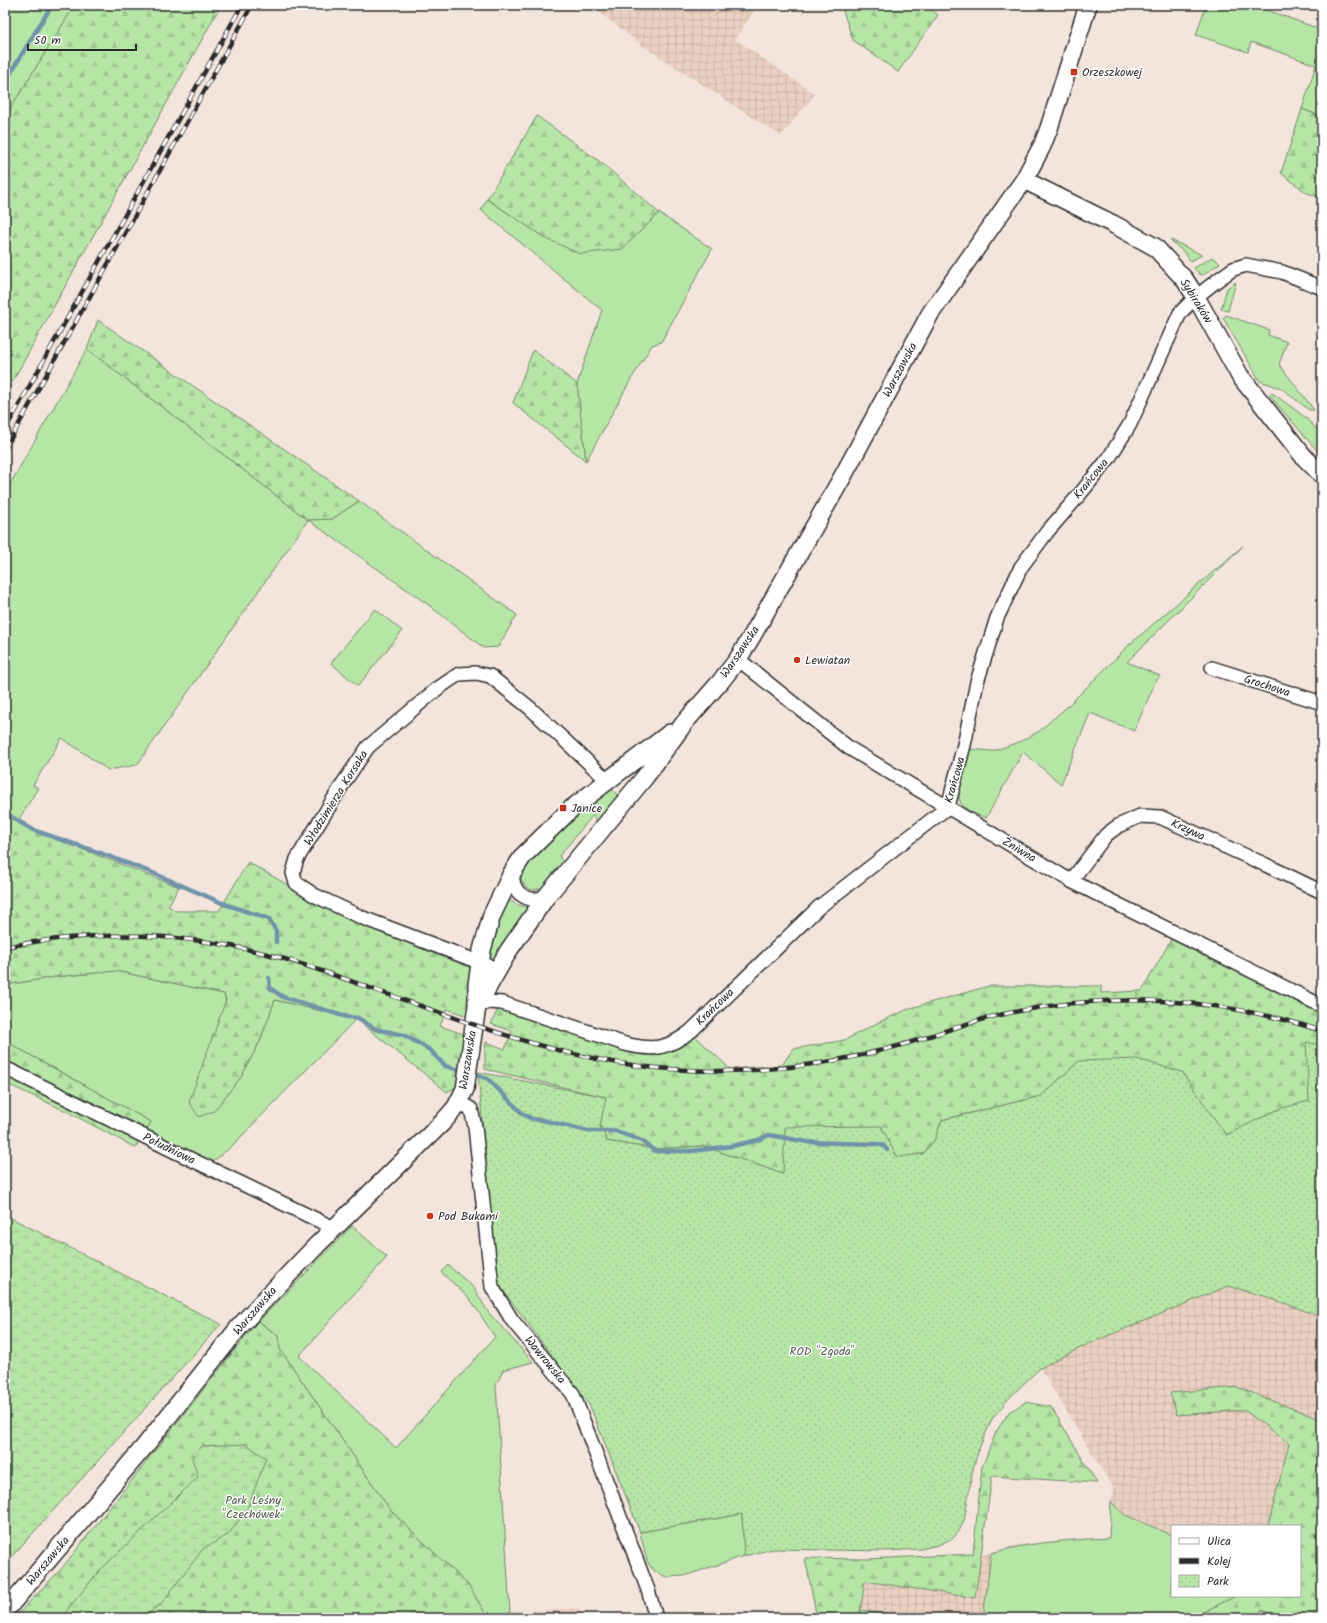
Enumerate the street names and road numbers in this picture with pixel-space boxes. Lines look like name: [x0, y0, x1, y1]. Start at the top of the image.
street label: Sybiraków: [1175, 275, 1218, 328]
street label: Warszawska: [878, 339, 923, 401]
street label: Krańcowa: [1069, 454, 1114, 503]
street label: Warszawska: [716, 622, 765, 682]
street label: Grochowa: [1241, 670, 1293, 703]
street label: Włodzimierza Korsaka: [299, 746, 373, 849]
street label: Krańcowa: [939, 754, 971, 805]
street label: Krzywa: [1168, 814, 1209, 846]
street label: Żniwna: [998, 832, 1040, 868]
street label: Krańcowa: [691, 983, 739, 1030]
street label: Warszawska: [454, 1029, 482, 1091]
street label: Południowa: [139, 1128, 199, 1170]
street label: Warszawska: [228, 1282, 282, 1340]
street label: Wawrowska: [520, 1332, 571, 1388]
street label: Warszawska: [22, 1532, 75, 1590]

